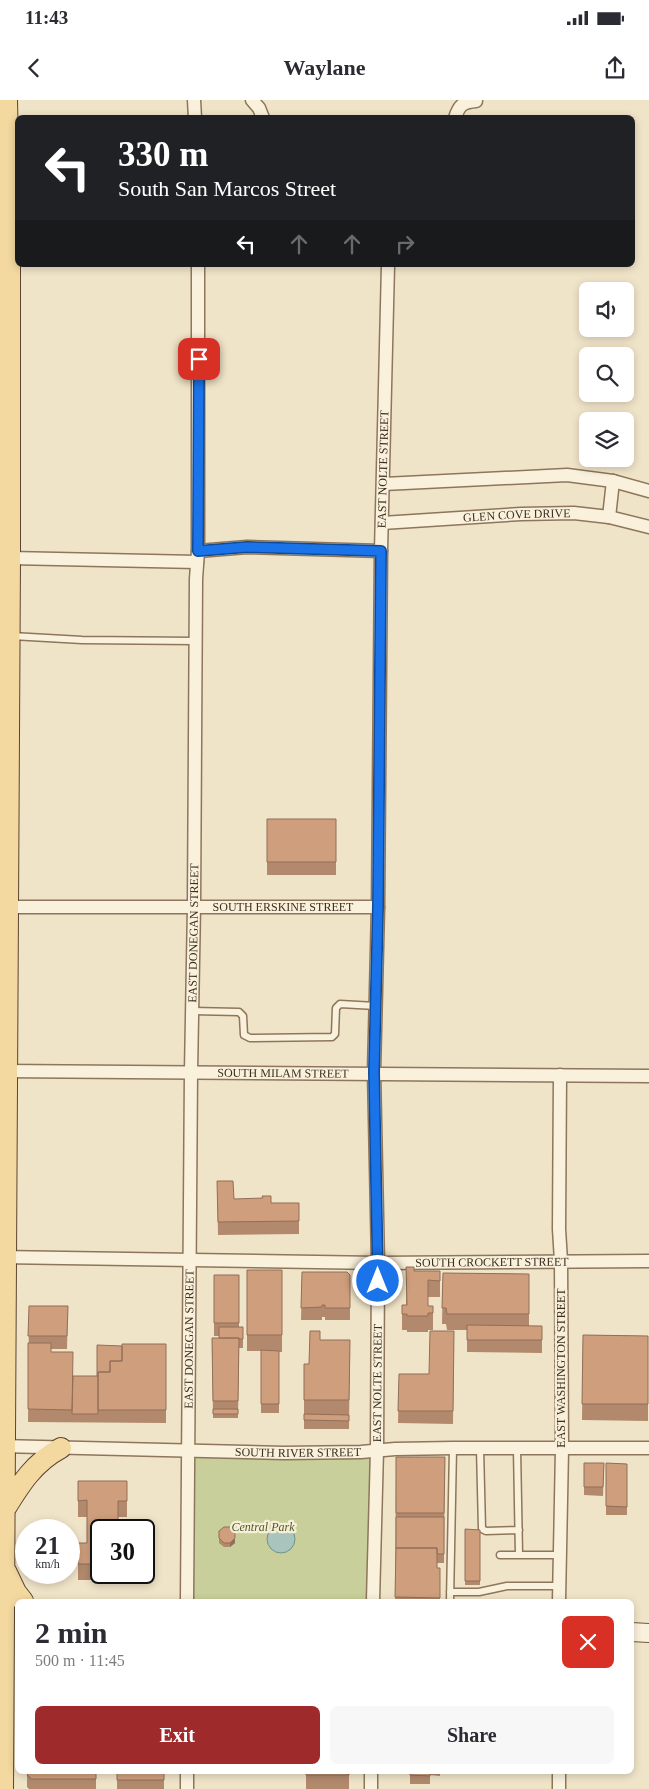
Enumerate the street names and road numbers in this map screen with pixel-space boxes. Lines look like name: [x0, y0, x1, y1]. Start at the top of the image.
street label: EAST NOLTE STREET: [375, 409, 391, 528]
street label: GLEN COVE DRIVE: [463, 506, 571, 525]
street label: EAST DONEGAN STREET: [185, 863, 201, 1003]
street label: SOUTH ERSKINE STREET: [213, 900, 354, 914]
street label: SOUTH MILAM STREET: [217, 1066, 349, 1081]
street label: SOUTH CROCKETT STREET: [415, 1255, 569, 1270]
street label: EAST DONEGAN STREET: [181, 1269, 197, 1409]
street label: EAST WASHINGTON STREET: [554, 1288, 568, 1448]
street label: EAST NOLTE STREET: [370, 1323, 385, 1442]
street label: SOUTH RIVER STREET: [235, 1445, 362, 1460]

